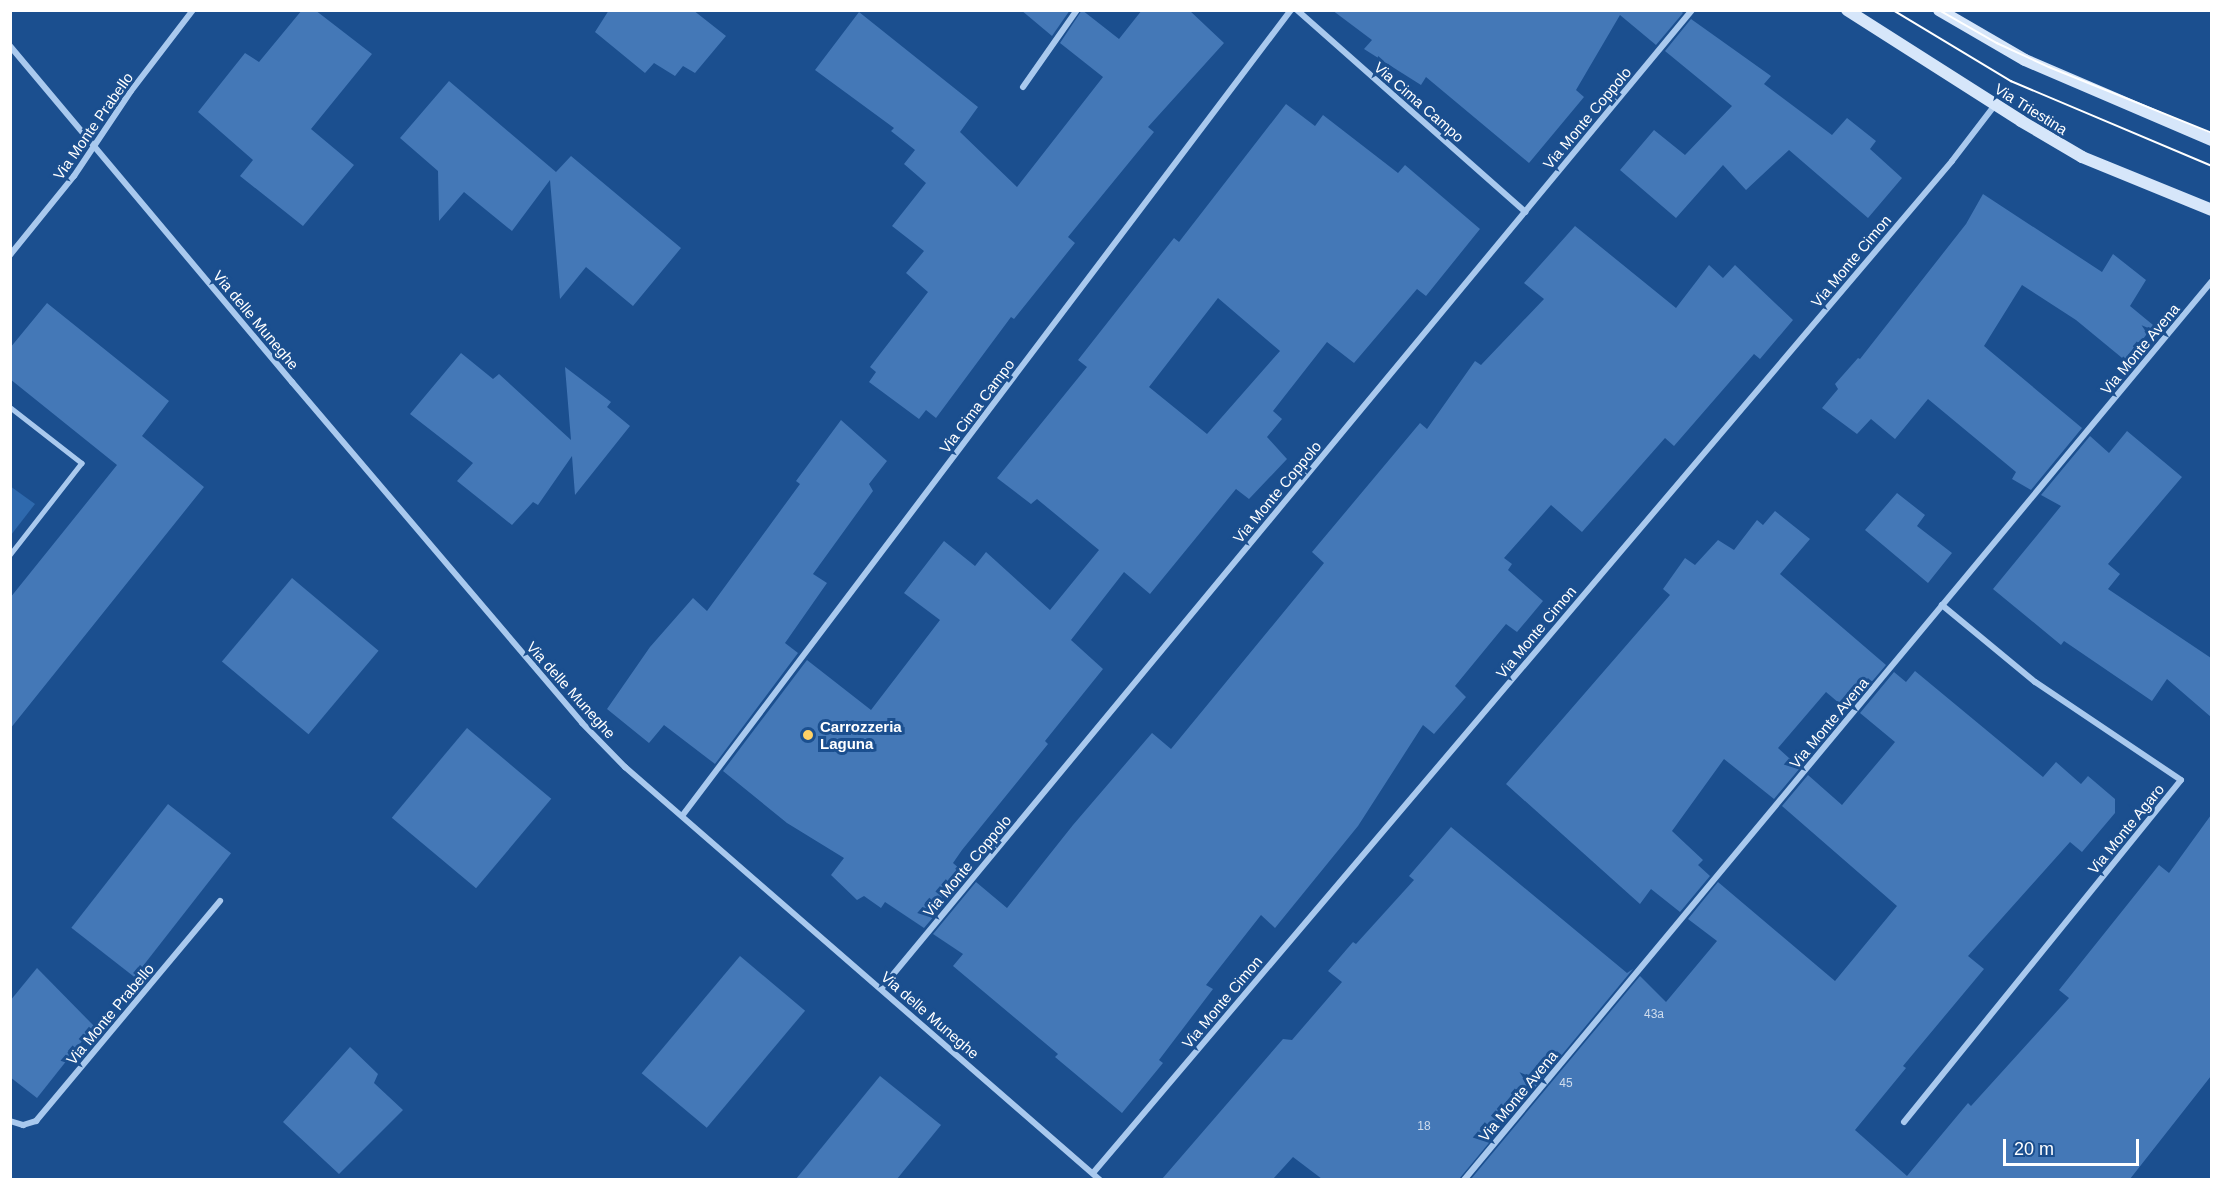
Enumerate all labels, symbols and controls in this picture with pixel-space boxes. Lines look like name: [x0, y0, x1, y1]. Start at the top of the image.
street label: Via Cima Campo: [1370, 58, 1468, 146]
street label: Via Monte Coppolo: [1539, 63, 1635, 173]
street label: Via Monte Prabello: [49, 69, 137, 183]
street label: Via Triestina: [1991, 79, 2071, 139]
street label: Via Monte Cimon: [1807, 211, 1895, 311]
street label: Via delle Muneghe: [209, 267, 303, 373]
street label: Via Monte Avena: [2097, 300, 2183, 398]
street label: Via Cima Campo: [936, 355, 1018, 457]
street label: Via Monte Coppolo: [1229, 437, 1325, 547]
street label: Via Monte Cimon: [1492, 582, 1580, 682]
street label: Via delle Muneghe: [523, 638, 619, 742]
street label: Via Monte Avena: [1786, 674, 1872, 772]
place label: Carrozzeria Laguna: [820, 717, 902, 752]
marker: Carrozzeria Laguna: [801, 728, 815, 742]
street label: Via Monte Agaro: [2084, 780, 2168, 878]
street label: Via Monte Coppolo: [919, 811, 1015, 921]
street label: Via Monte Cimon: [1178, 952, 1266, 1052]
street label: Via Monte Prabello: [62, 960, 158, 1068]
street label: Via delle Muneghe: [877, 968, 983, 1062]
house number: 43a: [1644, 1008, 1664, 1022]
street label: Via Monte Avena: [1475, 1047, 1561, 1145]
house number: 45: [1559, 1077, 1573, 1091]
house number: 18: [1417, 1120, 1431, 1134]
scale bar: [2006, 1127, 2142, 1165]
text: 20 m: [2014, 1139, 2054, 1159]

